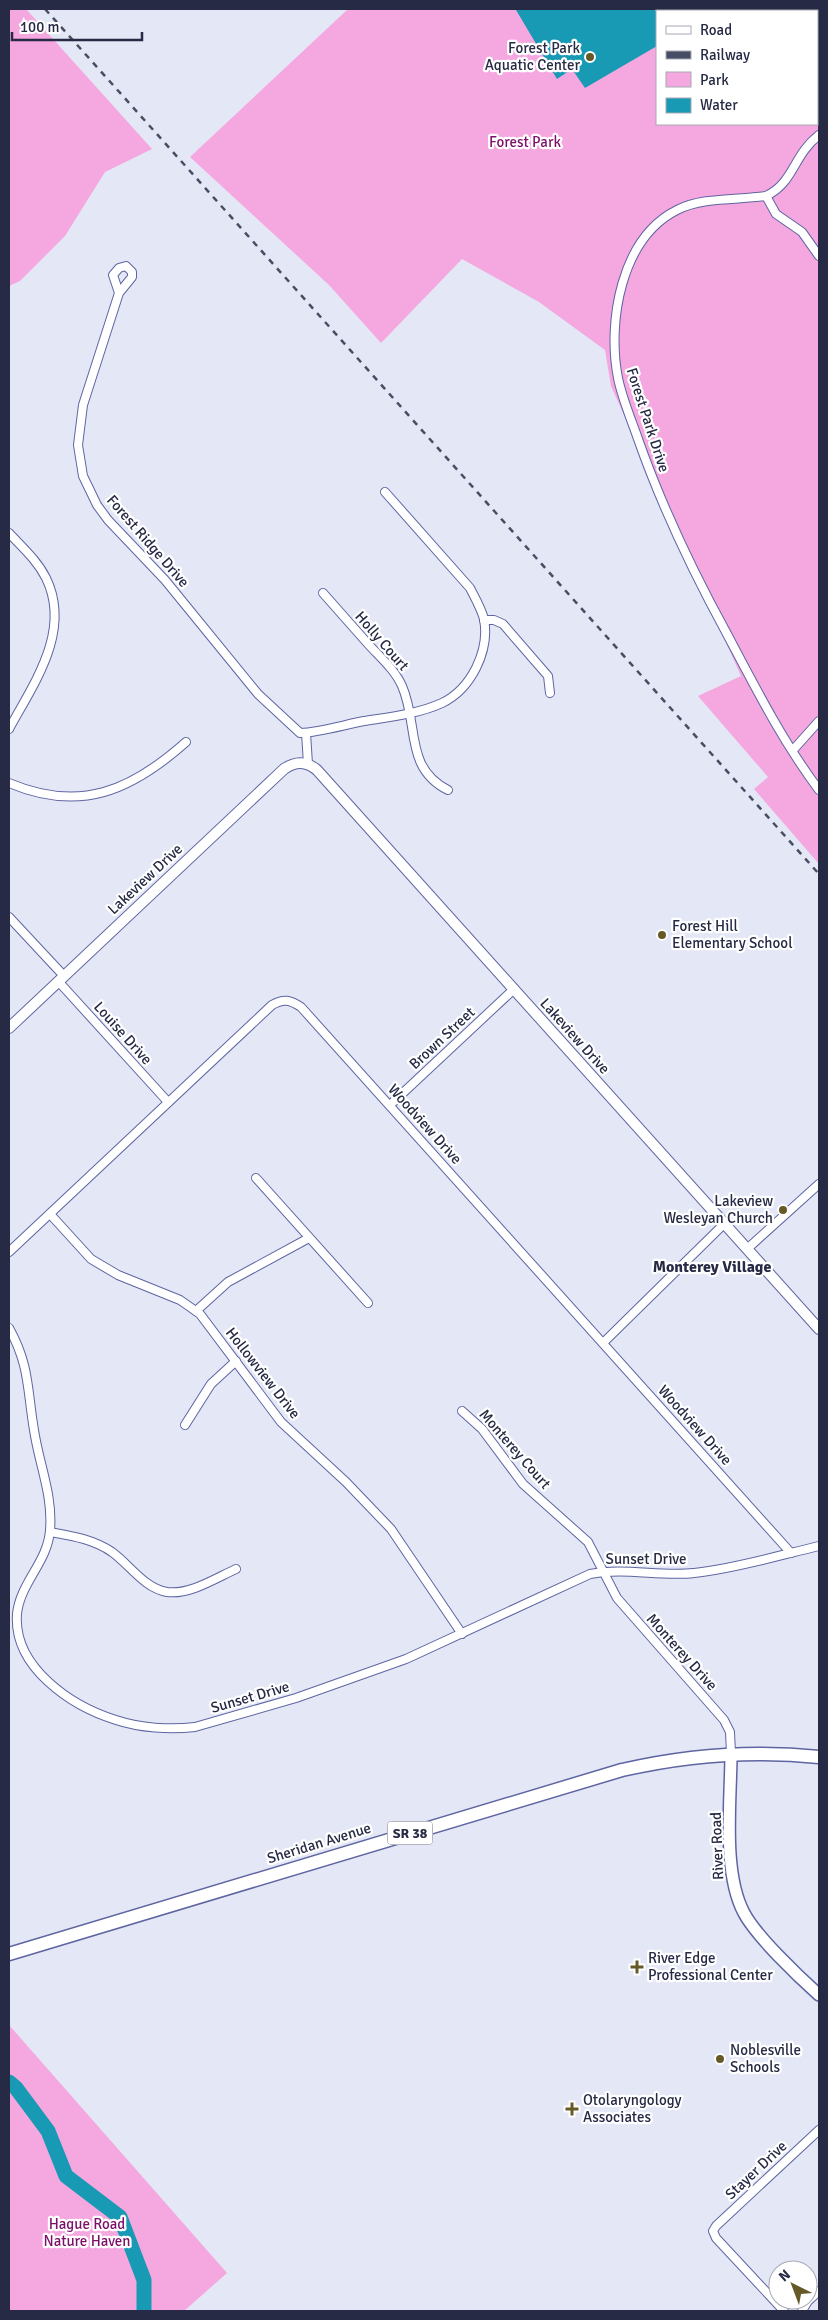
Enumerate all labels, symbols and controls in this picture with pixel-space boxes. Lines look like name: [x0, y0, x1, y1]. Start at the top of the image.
scale bar: [12, 10, 142, 42]
legend: [656, 10, 818, 125]
text: 100 m: [20, 18, 60, 36]
text: Road: [700, 21, 732, 39]
place label: Forest Park Aquatic Center: [485, 39, 580, 74]
text: Railway: [700, 46, 750, 64]
marker: Forest Park Aquatic Center: [584, 51, 596, 63]
text: Park: [700, 71, 729, 89]
text: Water: [700, 96, 738, 114]
park label: Forest Park: [489, 133, 561, 151]
street label: Forest Park Drive: [623, 366, 673, 474]
street label: Forest Ridge Drive: [103, 491, 193, 591]
street label: Holly Court: [351, 608, 413, 674]
street label: Lakeview Drive: [104, 840, 186, 918]
place label: Forest Hill Elementary School: [672, 917, 793, 952]
marker: Forest Hill Elementary School: [656, 929, 668, 941]
street label: Lakeview Drive: [536, 994, 614, 1078]
street label: Louise Drive: [90, 998, 156, 1068]
street label: Brown Street: [405, 1003, 479, 1073]
street label: Woodview Drive: [384, 1080, 466, 1168]
place label: Lakeview Wesleyan Church: [663, 1192, 773, 1227]
marker: Lakeview Wesleyan Church: [777, 1204, 789, 1216]
district label: Monterey Village: [653, 1257, 771, 1277]
street label: Hollowview Drive: [222, 1324, 304, 1422]
street label: Woodview Drive: [654, 1381, 736, 1469]
street label: Monterey Court: [476, 1406, 554, 1492]
street label: Sunset Drive: [606, 1550, 686, 1568]
street label: Monterey Drive: [643, 1610, 721, 1694]
street label: Sunset Drive: [209, 1677, 291, 1717]
street label: River Road: [707, 1812, 727, 1880]
street label: Sheridan Avenue: [265, 1819, 373, 1867]
road number: SR 38: [388, 1822, 432, 1845]
place label: River Edge Professional Center: [648, 1949, 773, 1984]
marker: River Edge Professional Center: [630, 1960, 644, 1974]
place label: Noblesville Schools: [730, 2041, 801, 2076]
marker: Noblesville Schools: [714, 2053, 726, 2065]
place label: Otolaryngology Associates: [583, 2091, 682, 2126]
marker: Otolaryngology Associates: [565, 2102, 579, 2116]
street label: Stayer Drive: [721, 2137, 791, 2203]
park label: Hague Road Nature Haven: [44, 2215, 130, 2250]
north arrow: [768, 2260, 818, 2310]
text: N: [775, 2266, 794, 2285]

